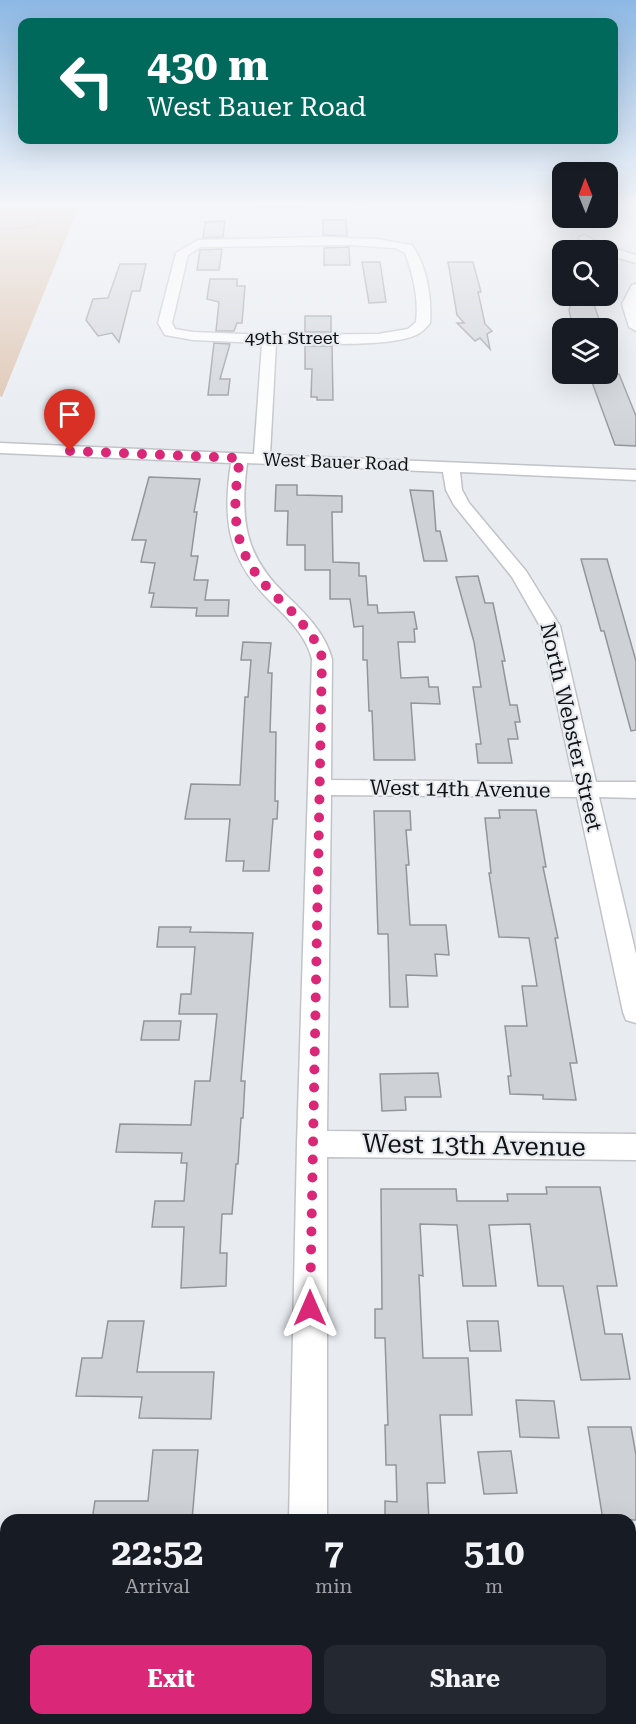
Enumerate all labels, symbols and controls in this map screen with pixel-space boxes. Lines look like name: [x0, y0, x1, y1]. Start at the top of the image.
text: 430 m: [147, 41, 269, 90]
icon: left: [48, 42, 126, 120]
text: West Bauer Road: [147, 91, 366, 123]
north arrow: [552, 162, 618, 228]
map controls: [552, 162, 618, 384]
button: search: [552, 240, 618, 306]
button: layers: [552, 318, 618, 384]
street label: 49th Street: [245, 327, 340, 348]
pin: [44, 389, 95, 451]
icon: arrive: [53, 398, 86, 431]
street label: West Bauer Road: [263, 448, 410, 475]
street label: North Webster Street: [535, 620, 607, 834]
street label: West 14th Avenue: [369, 775, 551, 803]
street label: West 13th Avenue: [362, 1128, 586, 1162]
position arrow: [278, 1276, 342, 1340]
text: 22:52: [112, 1532, 203, 1574]
text: 7: [324, 1532, 344, 1574]
text: 510: [464, 1532, 524, 1574]
text: Arrival: [125, 1574, 190, 1598]
text: min: [315, 1574, 352, 1598]
text: m: [485, 1574, 503, 1598]
button: Exit: [30, 1645, 312, 1714]
button: Share: [324, 1645, 606, 1714]

